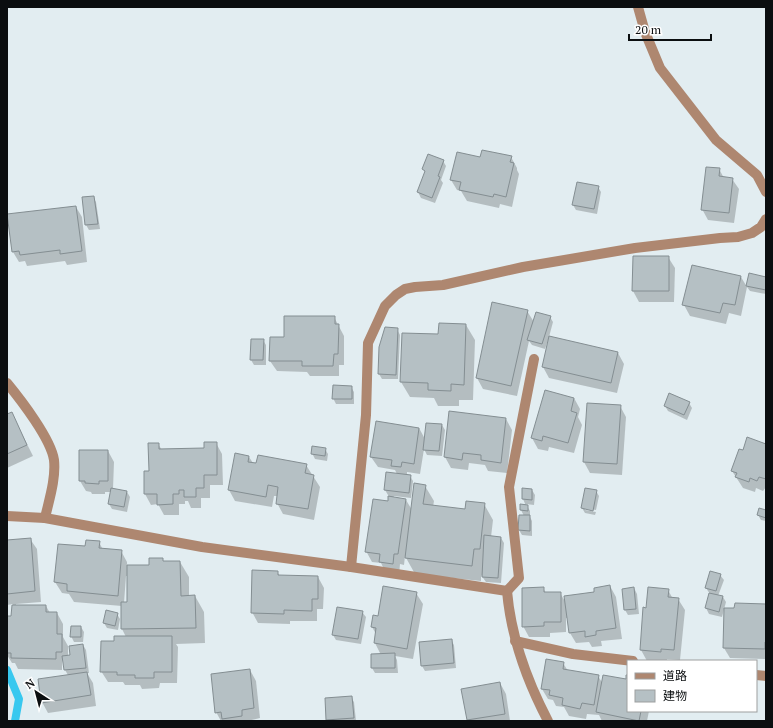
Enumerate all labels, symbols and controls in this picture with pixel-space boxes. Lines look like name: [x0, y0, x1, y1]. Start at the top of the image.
scale bar: [629, 16, 711, 42]
text: 20 m: [635, 22, 662, 37]
legend: [627, 660, 757, 712]
text: 道路: [663, 668, 687, 683]
north arrow: [16, 672, 56, 712]
text: N: [23, 675, 38, 692]
text: 建物: [663, 688, 687, 703]

